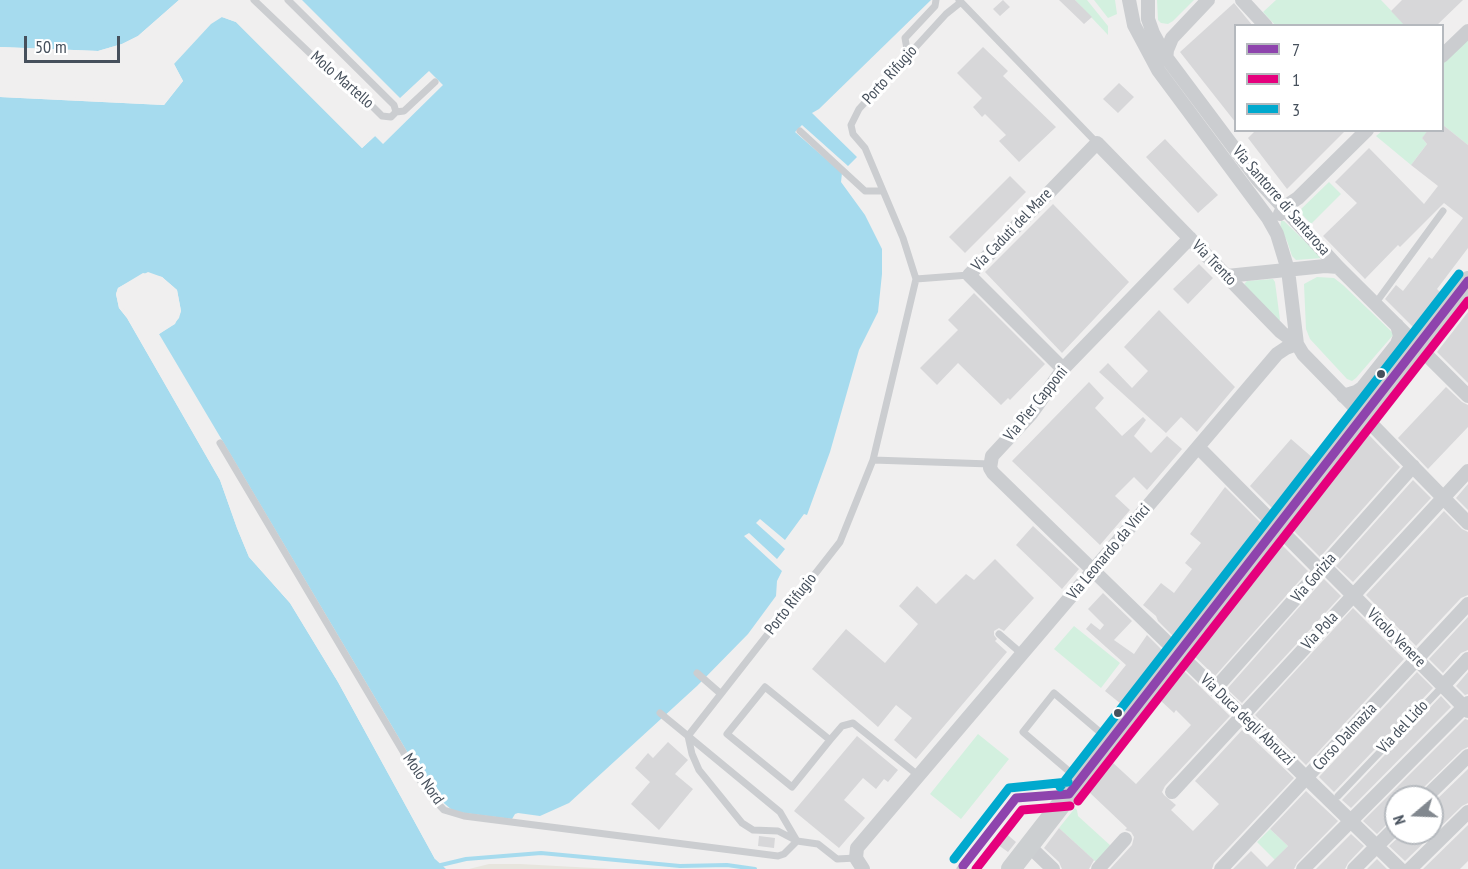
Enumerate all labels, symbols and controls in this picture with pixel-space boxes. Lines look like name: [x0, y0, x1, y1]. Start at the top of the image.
scale bar: [27, 24, 123, 62]
legend: [1234, 24, 1444, 132]
text: 50 m: [35, 35, 67, 58]
text: 7: [1292, 38, 1300, 61]
street label: Porto Rifugio: [859, 42, 921, 108]
street label: Molo Martello: [306, 47, 378, 113]
text: 1: [1292, 68, 1300, 91]
text: 3: [1292, 98, 1300, 121]
street label: Via Santorre di Santarosa: [1228, 142, 1334, 260]
street label: Via Caduti del Mare: [968, 185, 1056, 275]
street label: Via Trento: [1188, 236, 1240, 290]
street label: Via Pier Capponi: [1000, 363, 1072, 445]
unlabelled marker: [1375, 368, 1387, 380]
street label: Via Leonardo da Vinci: [1063, 500, 1155, 604]
street label: Via Gorizia: [1287, 549, 1341, 607]
street label: Porto Rifugio: [761, 570, 821, 638]
street label: Vicolo Venere: [1363, 605, 1429, 671]
street label: Via Pola: [1298, 608, 1342, 654]
street label: Via Duca degli Abruzzi: [1196, 670, 1298, 770]
street label: Via del Lido: [1374, 697, 1432, 757]
street label: Corso Dalmazia: [1309, 699, 1381, 775]
unlabelled marker: [1112, 707, 1124, 719]
street label: Molo Nord: [399, 750, 447, 808]
north arrow: [1384, 785, 1444, 845]
text: N: [1388, 813, 1410, 828]

